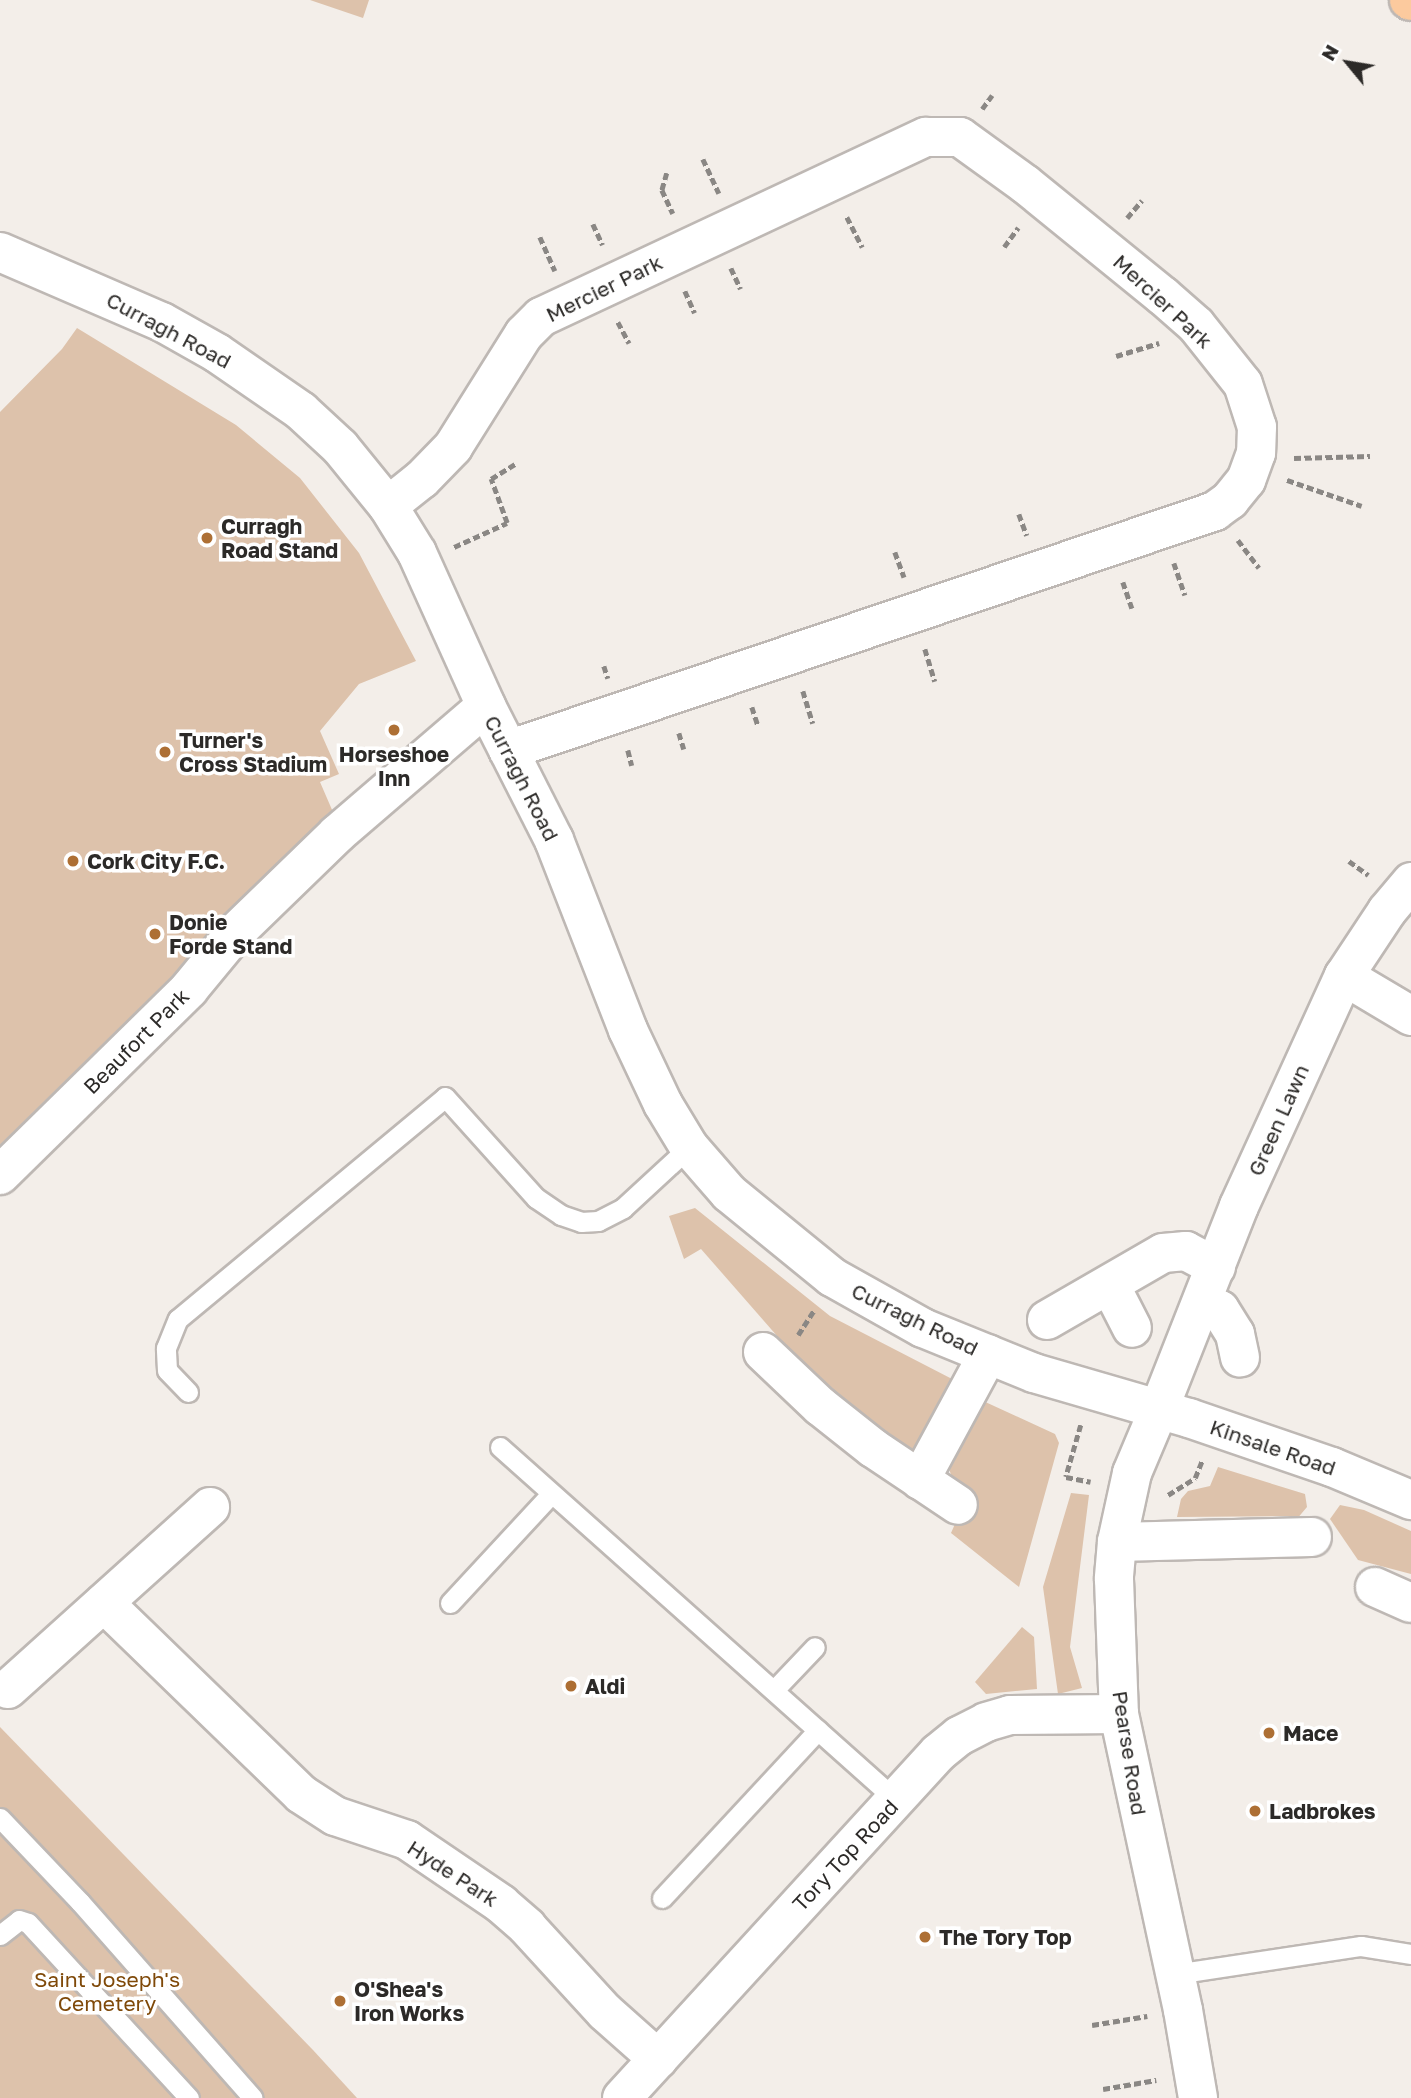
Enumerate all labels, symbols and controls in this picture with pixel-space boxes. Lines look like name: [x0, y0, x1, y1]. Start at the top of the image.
north arrow: [1313, 28, 1383, 98]
text: N: [1316, 40, 1343, 64]
street label: Mercier Park: [542, 249, 666, 327]
street label: Mercier Park: [1108, 249, 1218, 353]
street label: Curragh Road: [102, 287, 236, 373]
place label: Curragh Road Stand: [221, 513, 338, 563]
marker: Curragh Road Stand: [199, 530, 215, 546]
street label: Curragh Road: [480, 711, 564, 845]
marker: Horseshoe Inn: [386, 722, 402, 738]
place label: Turner's Cross Stadium: [179, 727, 327, 777]
place label: Horseshoe Inn: [339, 741, 449, 791]
marker: Turner's Cross Stadium: [157, 744, 173, 760]
place label: Cork City F.C.: [87, 848, 225, 874]
marker: Cork City F.C.: [65, 853, 81, 869]
place label: Donie Forde Stand: [169, 909, 292, 959]
marker: Donie Forde Stand: [147, 926, 163, 942]
street label: Beaufort Park: [78, 983, 194, 1099]
street label: Green Lawn: [1242, 1060, 1314, 1180]
street label: Curragh Road: [848, 1278, 982, 1360]
street label: Kinsale Road: [1207, 1414, 1339, 1480]
place label: Aldi: [585, 1673, 625, 1699]
marker: Aldi: [563, 1678, 579, 1694]
street label: Pearse Road: [1108, 1689, 1152, 1817]
place label: Mace: [1283, 1720, 1338, 1746]
marker: Mace: [1261, 1725, 1277, 1741]
street label: Tory Top Road: [787, 1794, 903, 1916]
place label: Ladbrokes: [1269, 1798, 1376, 1824]
marker: Ladbrokes: [1247, 1803, 1263, 1819]
street label: Hyde Park: [403, 1834, 503, 1912]
place label: The Tory Top: [939, 1924, 1072, 1950]
marker: The Tory Top: [917, 1929, 933, 1945]
park label: Saint Joseph's Cemetery: [34, 1966, 180, 2016]
place label: O'Shea's Iron Works: [354, 1976, 464, 2026]
marker: O'Shea's Iron Works: [332, 1993, 348, 2009]

